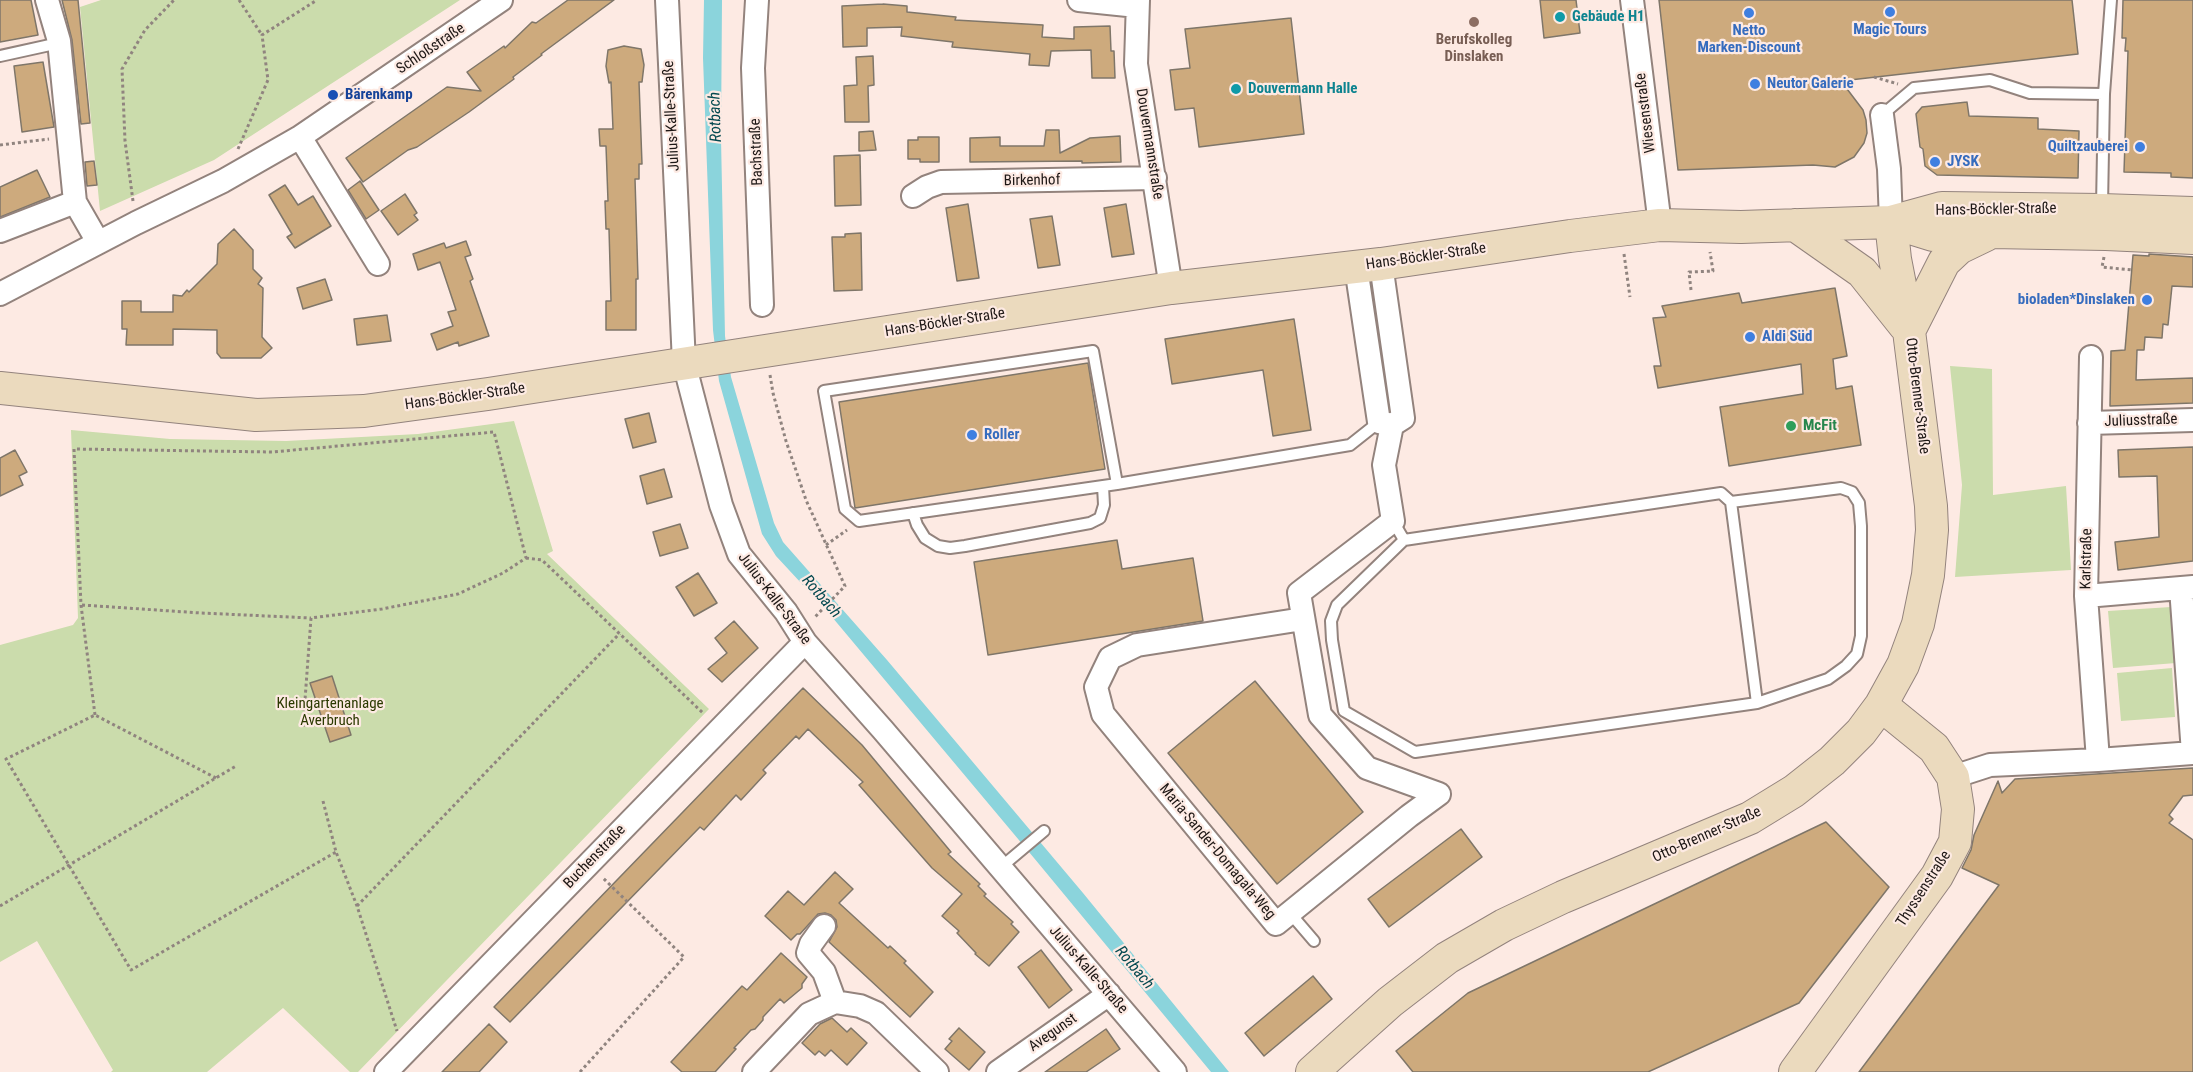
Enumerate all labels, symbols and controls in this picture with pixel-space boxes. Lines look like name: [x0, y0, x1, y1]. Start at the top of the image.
marker: Magic Tours: [1883, 5, 1897, 19]
marker: Netto Marken-Discount: [1742, 6, 1756, 20]
place label: Gebäude H1: [1572, 8, 1645, 26]
marker: Gebäude H1: [1553, 10, 1567, 24]
marker: Berufskolleg Dinslaken: [1467, 15, 1481, 29]
street label: Schloßstraße: [393, 20, 469, 78]
place label: Magic Tours: [1853, 21, 1927, 39]
place label: Netto Marken-Discount: [1697, 22, 1801, 57]
place label: Berufskolleg Dinslaken: [1436, 31, 1512, 66]
street label: Julius-Kalle-Straße: [660, 60, 684, 172]
street label: Wiesenstraße: [1632, 72, 1660, 154]
place label: Neutor Galerie: [1767, 75, 1854, 93]
marker: Neutor Galerie: [1748, 77, 1762, 91]
place label: Douvermann Halle: [1248, 80, 1358, 98]
marker: Douvermann Halle: [1229, 82, 1243, 96]
place label: Bärenkamp: [345, 86, 413, 104]
street label: Douvermannstraße: [1131, 87, 1167, 201]
marker: Bärenkamp: [326, 88, 340, 102]
water label: Rotbach: [706, 91, 726, 143]
street label: Bachstraße: [747, 118, 767, 186]
place label: Quiltzauberei: [2048, 138, 2128, 156]
marker: Quiltzauberei: [2133, 140, 2147, 154]
place label: JYSK: [1947, 153, 1979, 171]
marker: JYSK: [1928, 155, 1942, 169]
street label: Birkenhof: [1004, 172, 1060, 190]
street label: Hans-Böckler-Straße: [1935, 200, 2057, 220]
street label: Hans-Böckler-Straße: [1365, 240, 1487, 274]
place label: bioladen*Dinslaken: [2018, 291, 2135, 309]
marker: bioladen*Dinslaken: [2140, 293, 2154, 307]
street label: Hans-Böckler-Straße: [884, 305, 1006, 341]
place label: Aldi Süd: [1762, 328, 1812, 346]
marker: Aldi Süd: [1743, 330, 1757, 344]
street label: Otto-Brenner-Straße: [1901, 337, 1933, 455]
street label: Hans-Böckler-Straße: [404, 380, 526, 414]
street label: Juliusstraße: [2104, 411, 2178, 431]
place label: McFit: [1803, 417, 1837, 435]
marker: McFit: [1784, 419, 1798, 433]
place label: Roller: [984, 426, 1019, 444]
marker: Roller: [965, 428, 979, 442]
street label: Karlstraße: [2077, 528, 2097, 590]
street label: Julius-Kalle-Straße: [733, 549, 815, 649]
water label: Rotbach: [797, 572, 845, 622]
park label: Kleingartenanlage Averbruch: [276, 695, 384, 730]
street label: Maria-Sander-Domagala-Weg: [1155, 781, 1279, 923]
street label: Otto-Brenner-Straße: [1650, 803, 1764, 867]
street label: Buchenstraße: [560, 821, 630, 893]
street label: Thyssenstraße: [1893, 848, 1955, 930]
street label: Julius-Kalle-Straße: [1045, 922, 1131, 1018]
water label: Rotbach: [1110, 943, 1158, 993]
street label: Avegunst: [1025, 1010, 1081, 1056]

